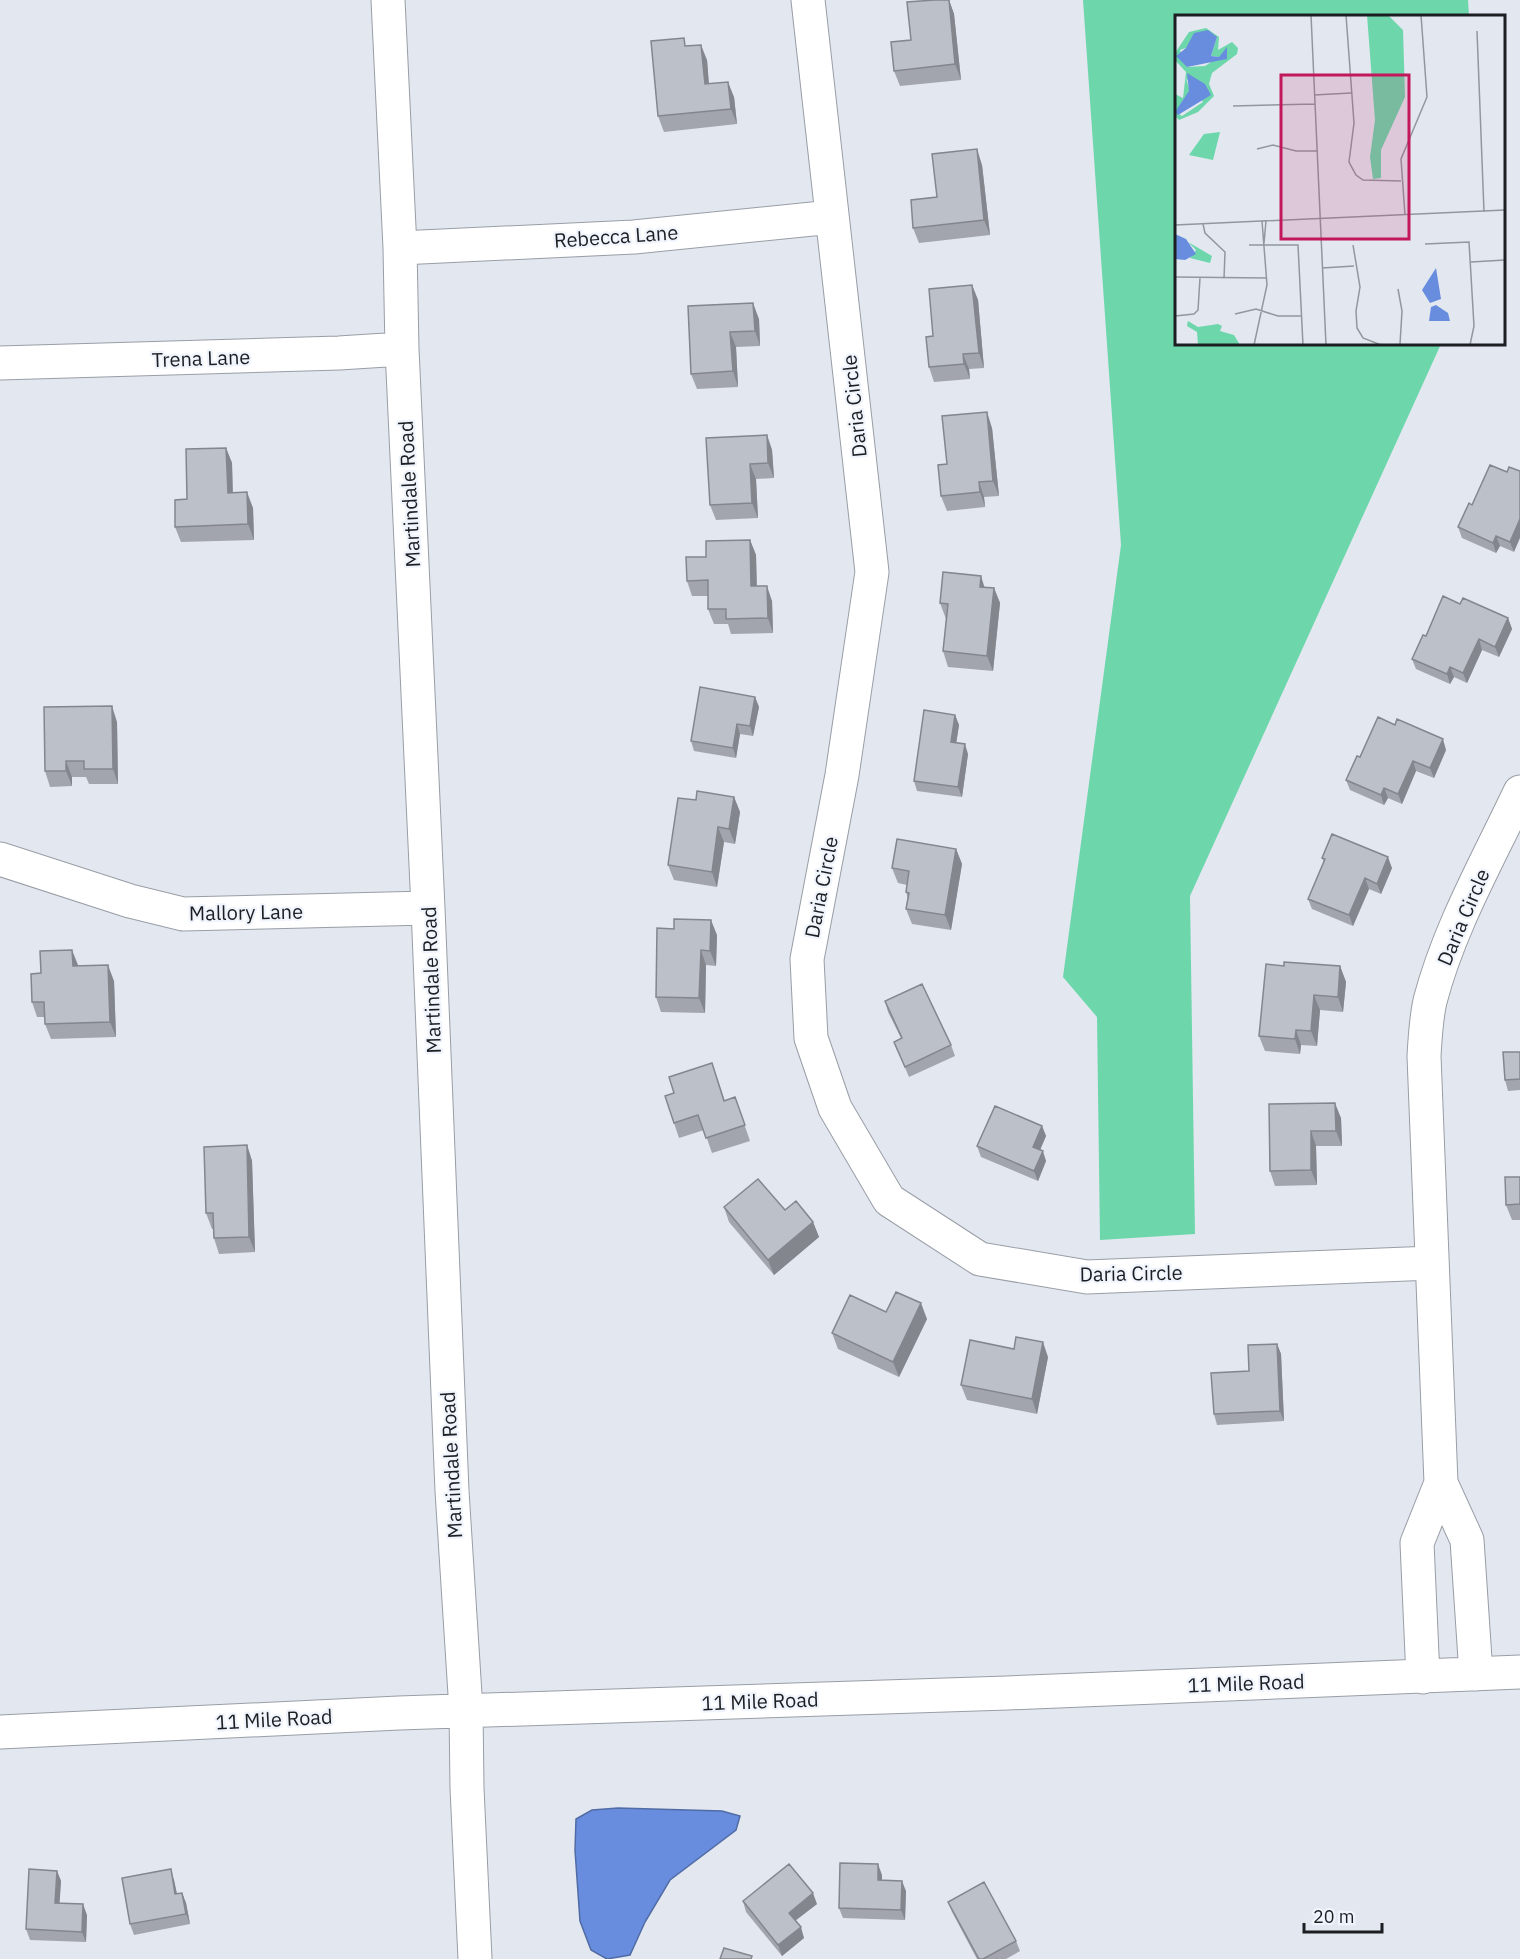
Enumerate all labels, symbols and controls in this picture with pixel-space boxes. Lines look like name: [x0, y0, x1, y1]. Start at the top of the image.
inset map: [1175, 15, 1505, 345]
street label: Rebecca Lane: [553, 218, 679, 254]
street label: Trena Lane: [151, 343, 251, 373]
street label: Daria Circle: [835, 353, 873, 459]
street label: Martindale Road: [392, 420, 426, 568]
street label: Daria Circle: [798, 834, 844, 940]
street label: Daria Circle: [1430, 864, 1496, 970]
street label: Mallory Lane: [189, 898, 303, 926]
street label: Martindale Road: [415, 906, 447, 1054]
street label: Daria Circle: [1079, 1259, 1183, 1287]
street label: Martindale Road: [434, 1391, 468, 1539]
street label: 11 Mile Road: [1187, 1667, 1305, 1699]
street label: 11 Mile Road: [701, 1685, 819, 1717]
street label: 11 Mile Road: [215, 1702, 333, 1736]
scale bar: [1304, 1896, 1382, 1934]
text: 20 m: [1313, 1905, 1355, 1928]

